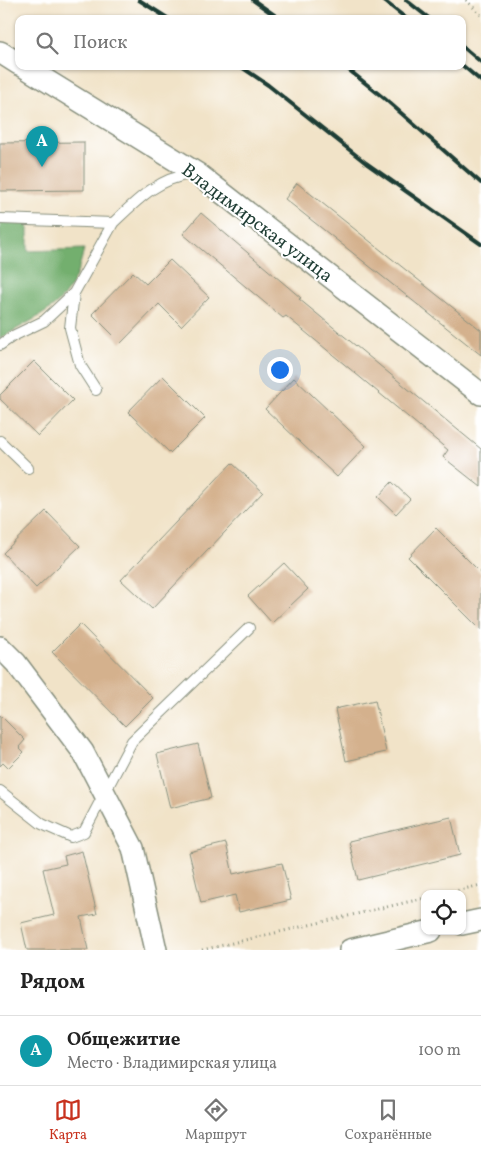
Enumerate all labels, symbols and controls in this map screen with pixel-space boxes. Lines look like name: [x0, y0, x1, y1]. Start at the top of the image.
search box: [15, 15, 466, 70]
icon: search: [33, 29, 61, 57]
text: Поиск: [73, 30, 127, 56]
pin: A: [26, 126, 58, 167]
street label: Владимирская улица: [176, 158, 338, 289]
your location: [267, 357, 293, 383]
map controls: [421, 890, 466, 935]
button: locate: [421, 890, 466, 935]
text: Рядом: [20, 968, 85, 997]
text: Общежитие: [67, 1027, 180, 1053]
text: A: [30, 1040, 42, 1062]
text: 100 m: [418, 1040, 461, 1062]
text: Место · Владимирская улица: [67, 1053, 277, 1075]
tab: Карта: [49, 1096, 87, 1145]
tab: Маршрут: [185, 1096, 247, 1145]
tab: Сохранённые: [345, 1096, 432, 1145]

